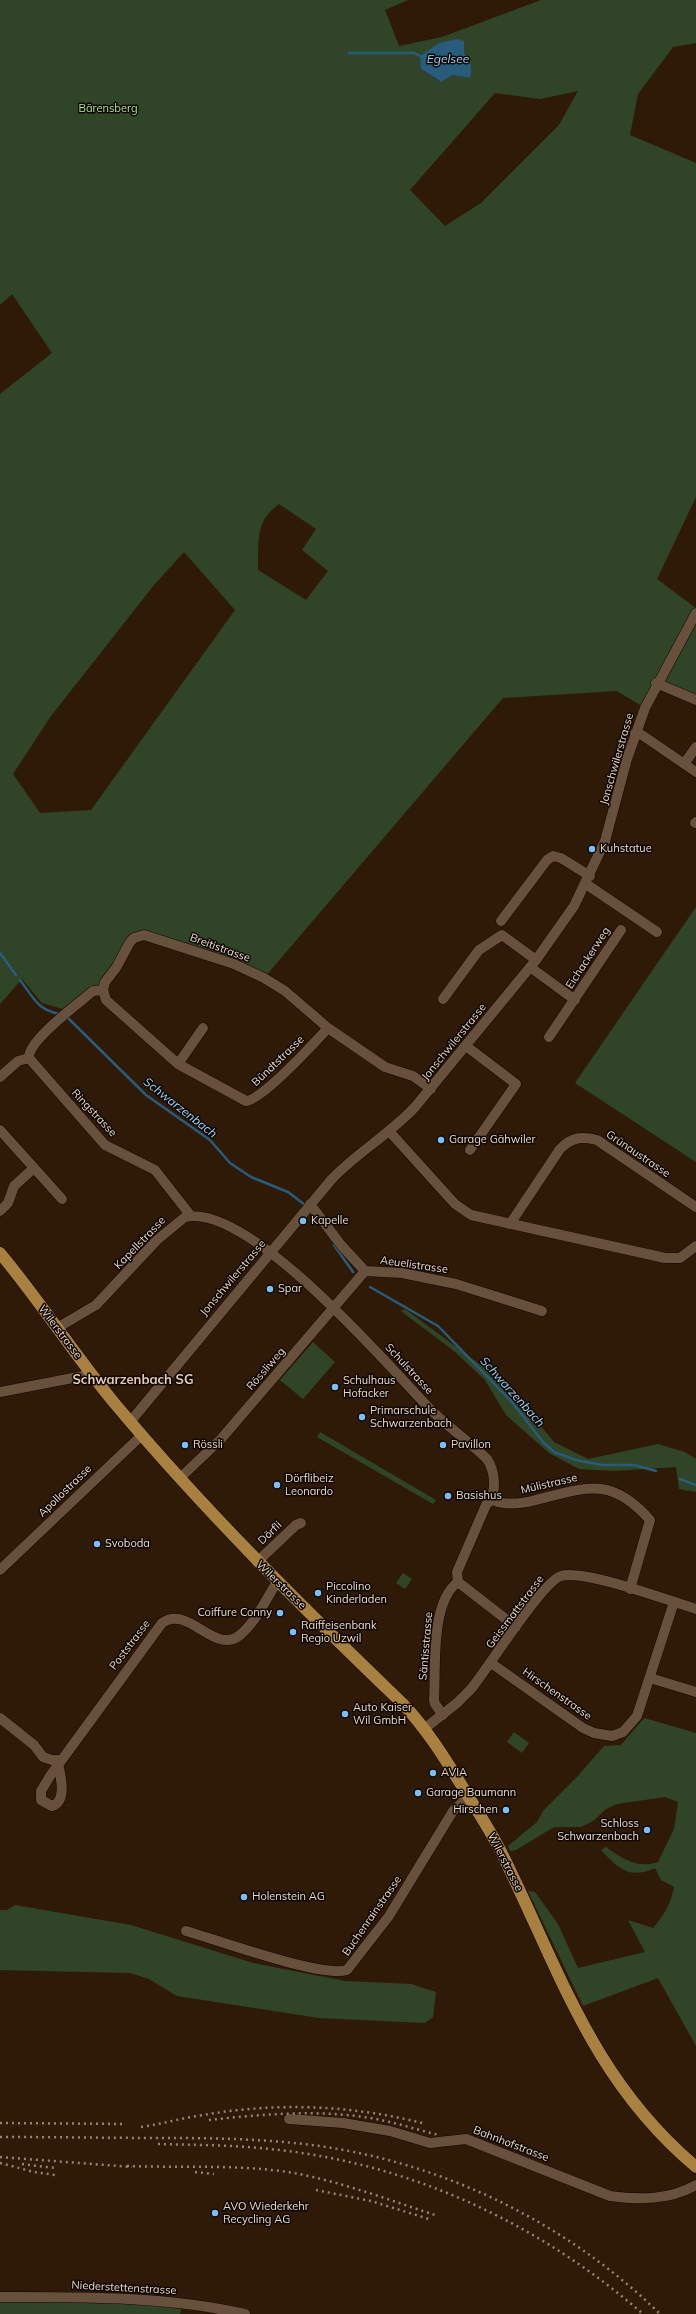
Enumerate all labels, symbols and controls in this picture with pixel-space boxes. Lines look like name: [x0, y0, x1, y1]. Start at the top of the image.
water label: Egelsee: [427, 52, 469, 66]
park label: Bärensberg: [78, 102, 138, 116]
street label: Jonschwilerstrasse: [598, 712, 636, 806]
place label: Kuhstatue: [600, 842, 652, 856]
marker: Kuhstatue: [587, 844, 597, 854]
street label: Eichackerweg: [563, 925, 613, 991]
street label: Breitistrasse: [188, 931, 252, 965]
street label: Jonschwilerstrasse: [419, 1001, 489, 1083]
street label: Bündtstrasse: [249, 1033, 307, 1089]
water label: Schwarzenbach: [140, 1075, 220, 1141]
street label: Ringstrasse: [69, 1087, 119, 1139]
street label: Grünaustrasse: [603, 1128, 673, 1180]
place label: Garage Gähwiler: [449, 1133, 535, 1147]
marker: Garage Gähwiler: [436, 1135, 446, 1145]
street label: Kapellstrasse: [112, 1214, 168, 1272]
place label: Kapelle: [311, 1214, 348, 1228]
marker: Kapelle: [298, 1216, 308, 1226]
street label: Jonschwilerstrasse: [197, 1237, 269, 1319]
street label: Aeuelistrasse: [379, 1254, 449, 1276]
place label: Spar: [278, 1282, 302, 1296]
marker: Spar: [265, 1284, 275, 1294]
street label: Wilerstrasse: [35, 1302, 85, 1362]
street label: Schulstrasse: [382, 1341, 436, 1397]
street label: Rössliweg: [244, 1345, 288, 1393]
water label: Schwarzenbach: [477, 1354, 547, 1430]
district label: Schwarzenbach SG: [72, 1372, 194, 1388]
place label: Schulhaus Hofacker: [343, 1374, 396, 1400]
marker: Schulhaus Hofacker: [330, 1382, 340, 1392]
place label: Primarschule Schwarzenbach: [370, 1404, 452, 1430]
marker: Primarschule Schwarzenbach: [357, 1412, 367, 1422]
place label: Rössli: [193, 1438, 223, 1452]
place label: Pavillon: [451, 1438, 491, 1452]
marker: Rössli: [180, 1440, 190, 1450]
marker: Pavillon: [438, 1440, 448, 1450]
street label: Apollostrasse: [36, 1462, 94, 1520]
street label: Mülistrasse: [519, 1471, 579, 1497]
place label: Dörflibeiz Leonardo: [285, 1472, 334, 1498]
marker: Dörflibeiz Leonardo: [272, 1480, 282, 1490]
place label: Basishus: [456, 1489, 502, 1503]
marker: Basishus: [443, 1491, 453, 1501]
street label: Dörfli: [255, 1519, 285, 1547]
place label: Svoboda: [105, 1537, 150, 1551]
marker: Svoboda: [92, 1539, 102, 1549]
street label: Wilerstrasse: [253, 1558, 309, 1612]
street label: Geissmattstrasse: [483, 1573, 547, 1651]
place label: Piccolino Kinderladen: [326, 1580, 387, 1606]
marker: Piccolino Kinderladen: [313, 1588, 323, 1598]
place label: Coiffure Conny: [197, 1606, 272, 1620]
marker: Coiffure Conny: [275, 1608, 285, 1618]
street label: Säntisstrasse: [416, 1611, 436, 1681]
street label: Poststrasse: [107, 1617, 153, 1673]
place label: Raiffeisenbank Regio Uzwil: [301, 1619, 377, 1645]
marker: Raiffeisenbank Regio Uzwil: [288, 1627, 298, 1637]
street label: Hirschenstrasse: [520, 1665, 594, 1723]
place label: Auto Kaiser Wil GmbH: [353, 1701, 412, 1727]
marker: Auto Kaiser Wil GmbH: [340, 1709, 350, 1719]
place label: AVIA: [441, 1766, 467, 1780]
marker: AVIA: [428, 1768, 438, 1778]
place label: Garage Baumann: [426, 1786, 516, 1800]
marker: Garage Baumann: [413, 1788, 423, 1798]
place label: Hirschen: [453, 1803, 498, 1817]
marker: Hirschen: [501, 1805, 511, 1815]
place label: Schloss Schwarzenbach: [557, 1817, 639, 1843]
marker: Schloss Schwarzenbach: [642, 1825, 652, 1835]
street label: Wilerstrasse: [485, 1830, 525, 1894]
street label: Buchenrainstrasse: [340, 1874, 404, 1958]
place label: Holenstein AG: [252, 1890, 325, 1904]
marker: Holenstein AG: [239, 1892, 249, 1902]
street label: Bahnhofstrasse: [471, 2124, 551, 2164]
place label: AVO Wiederkehr Recycling AG: [223, 2200, 309, 2226]
marker: AVO Wiederkehr Recycling AG: [210, 2208, 220, 2218]
street label: Niederstettenstrasse: [71, 2279, 177, 2297]

